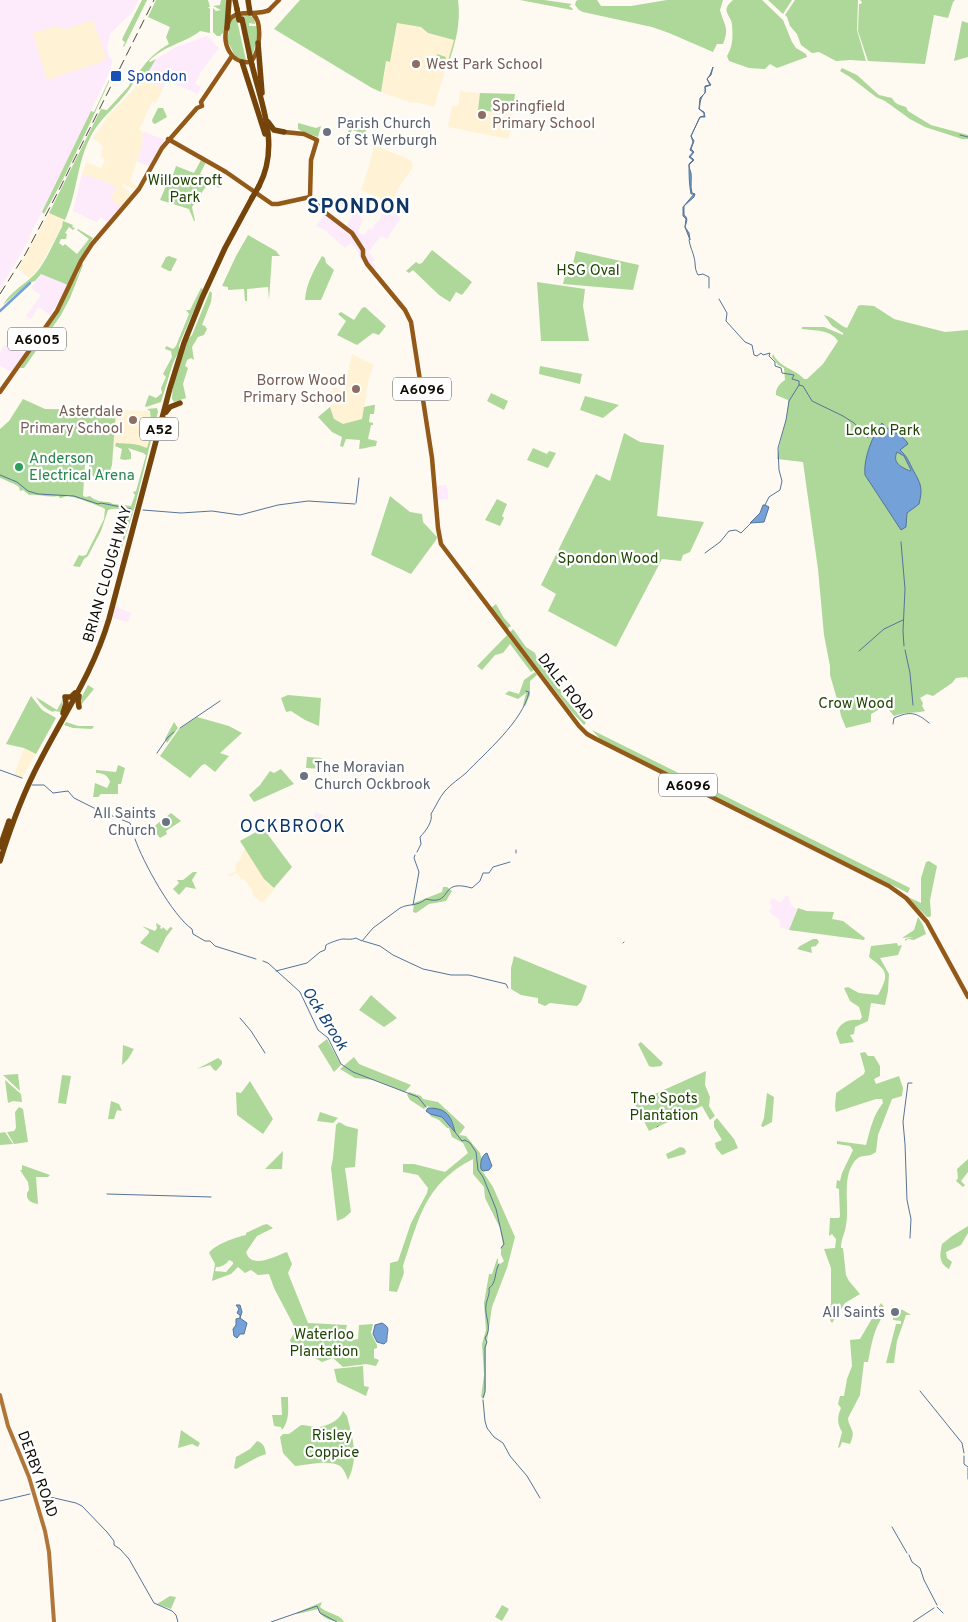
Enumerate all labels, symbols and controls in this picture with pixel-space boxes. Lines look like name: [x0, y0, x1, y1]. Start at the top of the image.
place label: West Park School: [426, 56, 543, 75]
marker: West Park School: [410, 58, 422, 70]
place label: Spondon: [127, 68, 187, 87]
marker: Spondon: [109, 69, 123, 83]
place label: Springfield Primary School: [492, 98, 595, 134]
marker: Springfield Primary School: [476, 109, 488, 121]
place label: Parish Church of St Werburgh: [337, 115, 437, 151]
marker: Parish Church of St Werburgh: [321, 126, 333, 138]
park label: Willowcroft Park: [147, 172, 223, 208]
district label: SPONDON: [307, 195, 411, 221]
park label: HSG Oval: [556, 262, 620, 281]
road number: A6005: [8, 328, 66, 350]
place label: Borrow Wood Primary School: [243, 372, 346, 408]
road number: A6096: [393, 378, 451, 400]
marker: Borrow Wood Primary School: [350, 383, 362, 395]
place label: Asterdale Primary School: [20, 403, 123, 439]
marker: Asterdale Primary School: [127, 414, 139, 426]
road number: A52: [140, 418, 178, 440]
park label: Locko Park: [846, 422, 920, 441]
place label: Anderson Electrical Arena: [29, 450, 135, 486]
marker: Anderson Electrical Arena: [13, 461, 25, 473]
street label: BRIAN CLOUGH WAY: [80, 503, 137, 645]
park label: Spondon Wood: [557, 550, 659, 569]
street label: DALE ROAD: [532, 650, 597, 726]
park label: Crow Wood: [818, 695, 894, 714]
place label: The Moravian Church Ockbrook: [314, 759, 431, 795]
marker: The Moravian Church Ockbrook: [298, 770, 310, 782]
road number: A6096: [659, 774, 717, 796]
place label: All Saints Church: [93, 805, 156, 841]
marker: All Saints Church: [160, 816, 172, 828]
district label: OCKBROOK: [240, 816, 346, 839]
water label: Ock Brook: [297, 984, 352, 1055]
park label: The Spots Plantation: [630, 1090, 698, 1126]
place label: All Saints: [822, 1304, 885, 1323]
marker: All Saints: [889, 1306, 901, 1318]
park label: Waterloo Plantation: [290, 1326, 358, 1362]
park label: Risley Coppice: [305, 1427, 359, 1463]
street label: DERBY ROAD: [12, 1429, 61, 1520]

